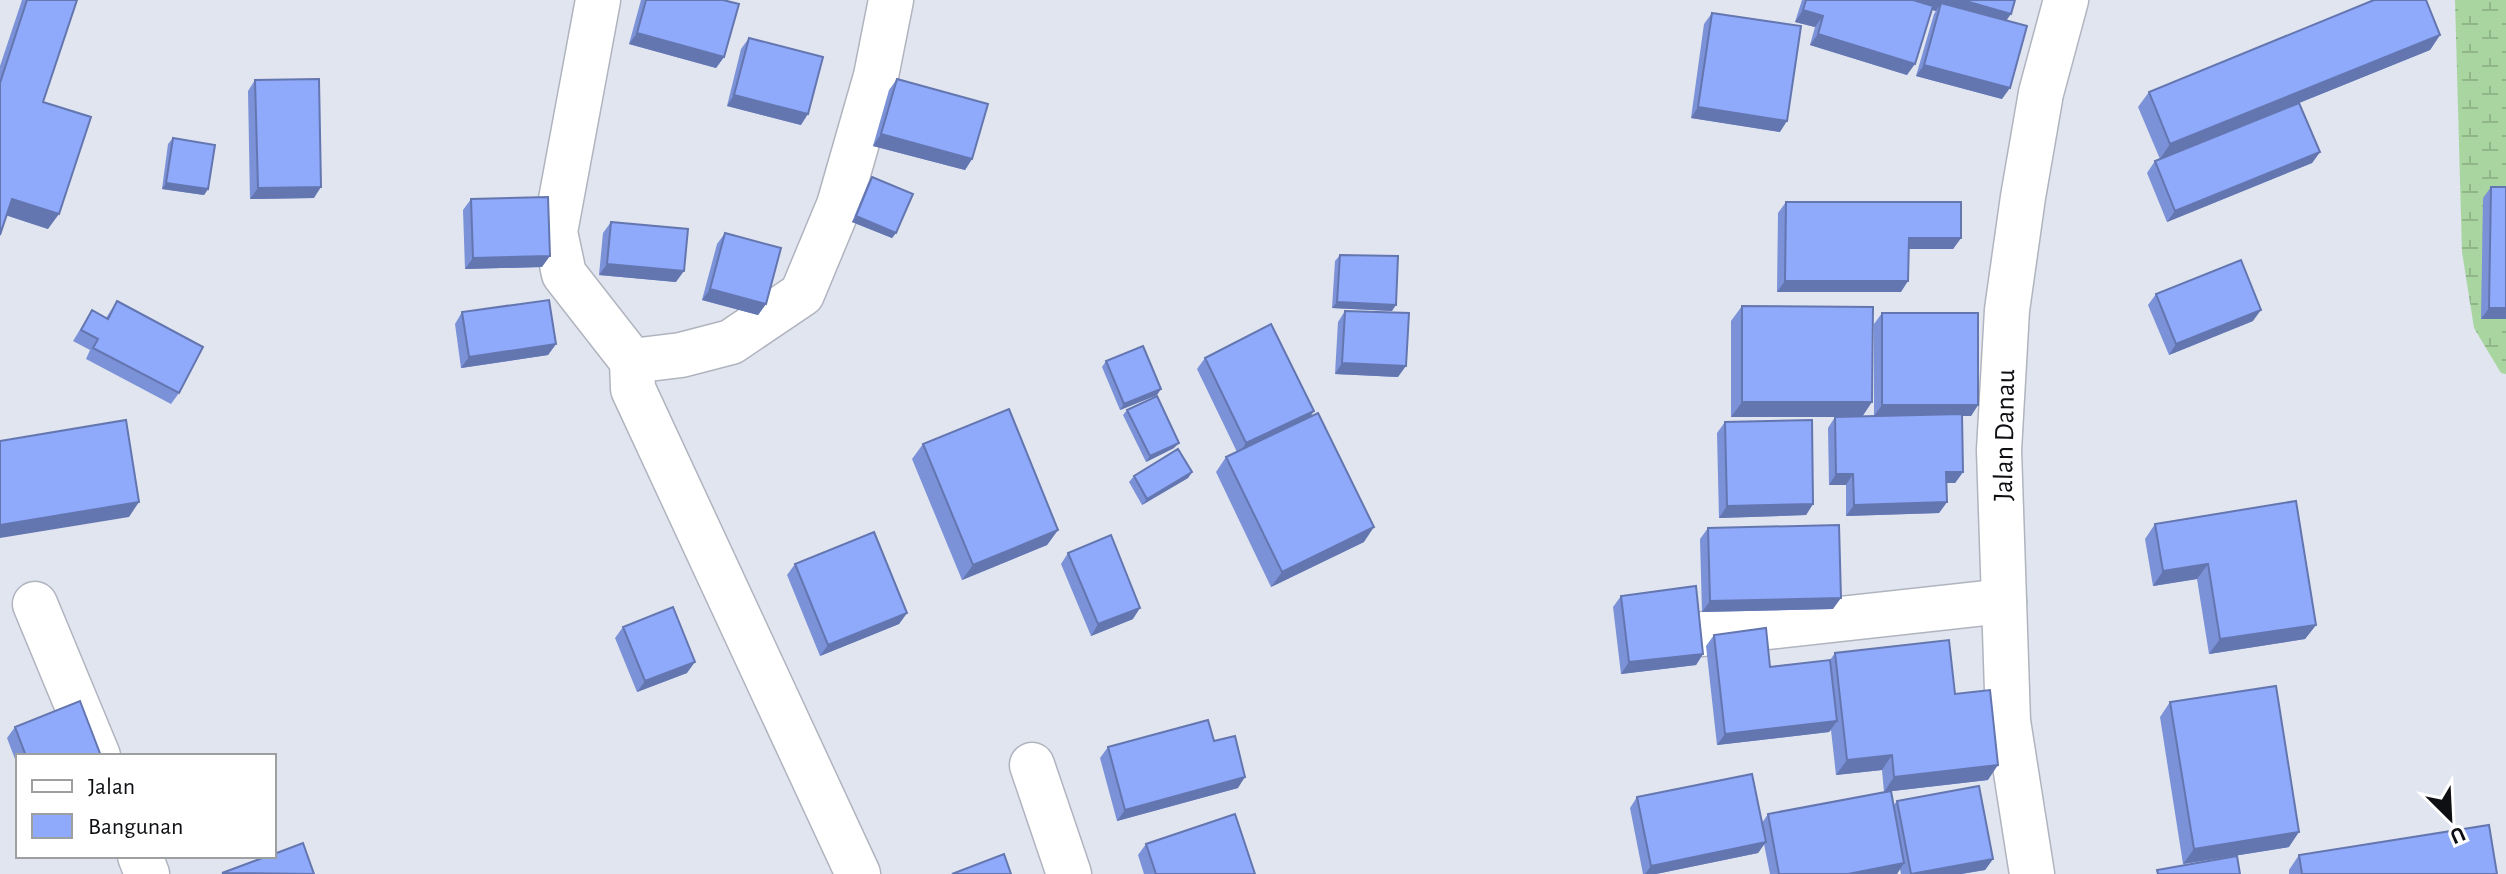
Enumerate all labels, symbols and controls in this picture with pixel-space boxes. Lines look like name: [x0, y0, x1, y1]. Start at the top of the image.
street label: Jalan Danau: [1990, 369, 2020, 501]
legend: [16, 754, 276, 858]
text: Jalan: [88, 775, 135, 799]
north arrow: [2410, 778, 2490, 858]
text: Bangunan: [88, 815, 183, 839]
text: U: [2447, 822, 2469, 848]

